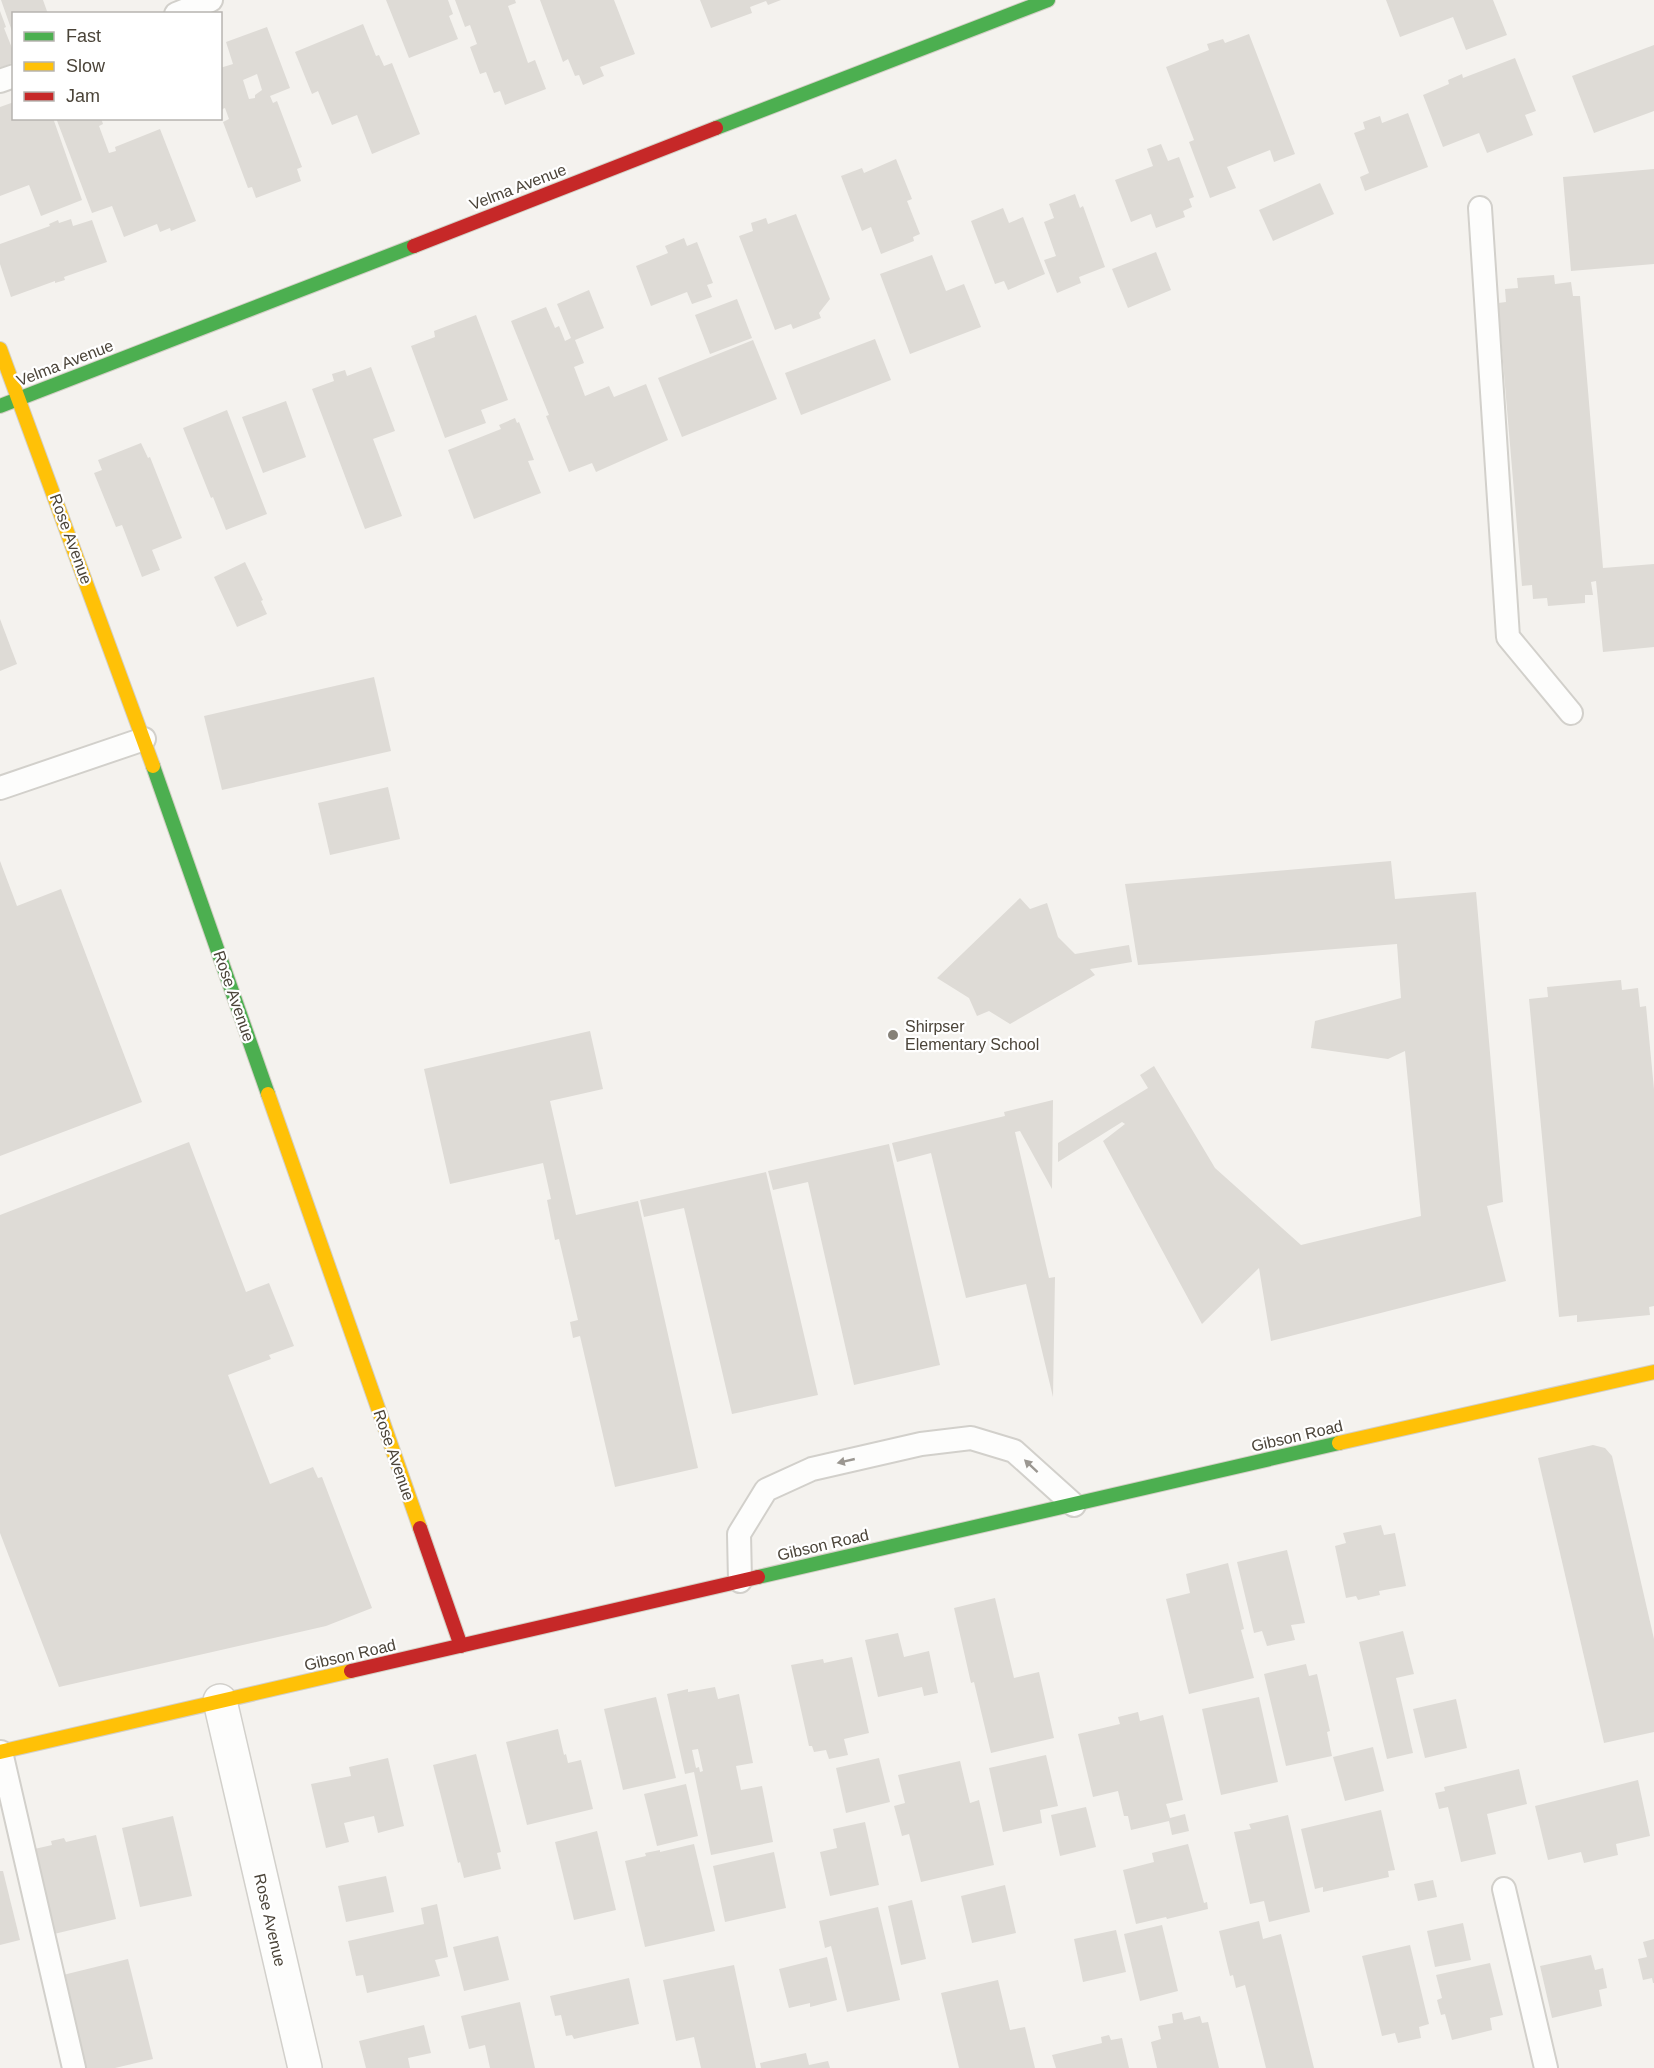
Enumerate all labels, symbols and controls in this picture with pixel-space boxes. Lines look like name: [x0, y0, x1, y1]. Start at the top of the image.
legend: [12, 12, 222, 120]
text: Fast: [66, 26, 101, 46]
text: Slow: [66, 56, 106, 76]
text: Jam: [66, 86, 100, 106]
street label: Velma Avenue: [467, 161, 569, 213]
street label: Velma Avenue: [14, 337, 116, 389]
street label: Rose Avenue: [47, 492, 95, 587]
street label: Rose Avenue: [211, 948, 258, 1044]
place label: Shirpser Elementary School: [905, 1018, 1039, 1053]
marker: Shirpser Elementary School: [886, 1028, 900, 1042]
street label: Rose Avenue: [371, 1407, 418, 1503]
street label: Gibson Road: [1250, 1417, 1344, 1455]
one-way arrow: [836, 1457, 855, 1467]
one-way arrow: [1023, 1459, 1038, 1473]
street label: Gibson Road: [776, 1526, 870, 1564]
street label: Gibson Road: [303, 1636, 397, 1674]
street label: Rose Avenue: [251, 1872, 289, 1968]

